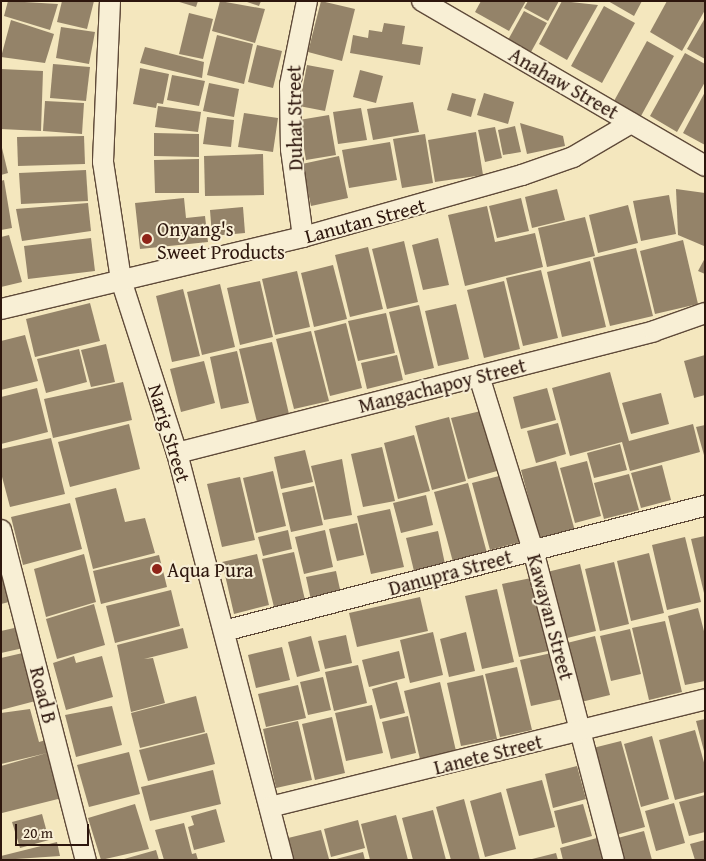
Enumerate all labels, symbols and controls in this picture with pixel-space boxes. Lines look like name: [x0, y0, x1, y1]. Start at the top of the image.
street label: Anahaw Street: [505, 42, 623, 124]
street label: Duhat Street: [281, 65, 307, 171]
street label: Lanutan Street: [302, 192, 428, 248]
place label: Onyang's Sweet Products: [157, 216, 285, 263]
marker: Onyang's Sweet Products: [141, 233, 153, 245]
street label: Mangachapoy Street: [356, 353, 528, 417]
street label: Narig Street: [144, 381, 196, 485]
street label: Danupra Street: [386, 544, 514, 600]
street label: Kawayan Street: [523, 551, 579, 683]
place label: Aqua Pura: [167, 557, 253, 581]
marker: Aqua Pura: [151, 563, 163, 575]
street label: Road B: [25, 664, 63, 726]
street label: Lanete Street: [431, 729, 545, 779]
scale bar: [18, 814, 91, 846]
text: 20 m: [23, 822, 53, 843]

